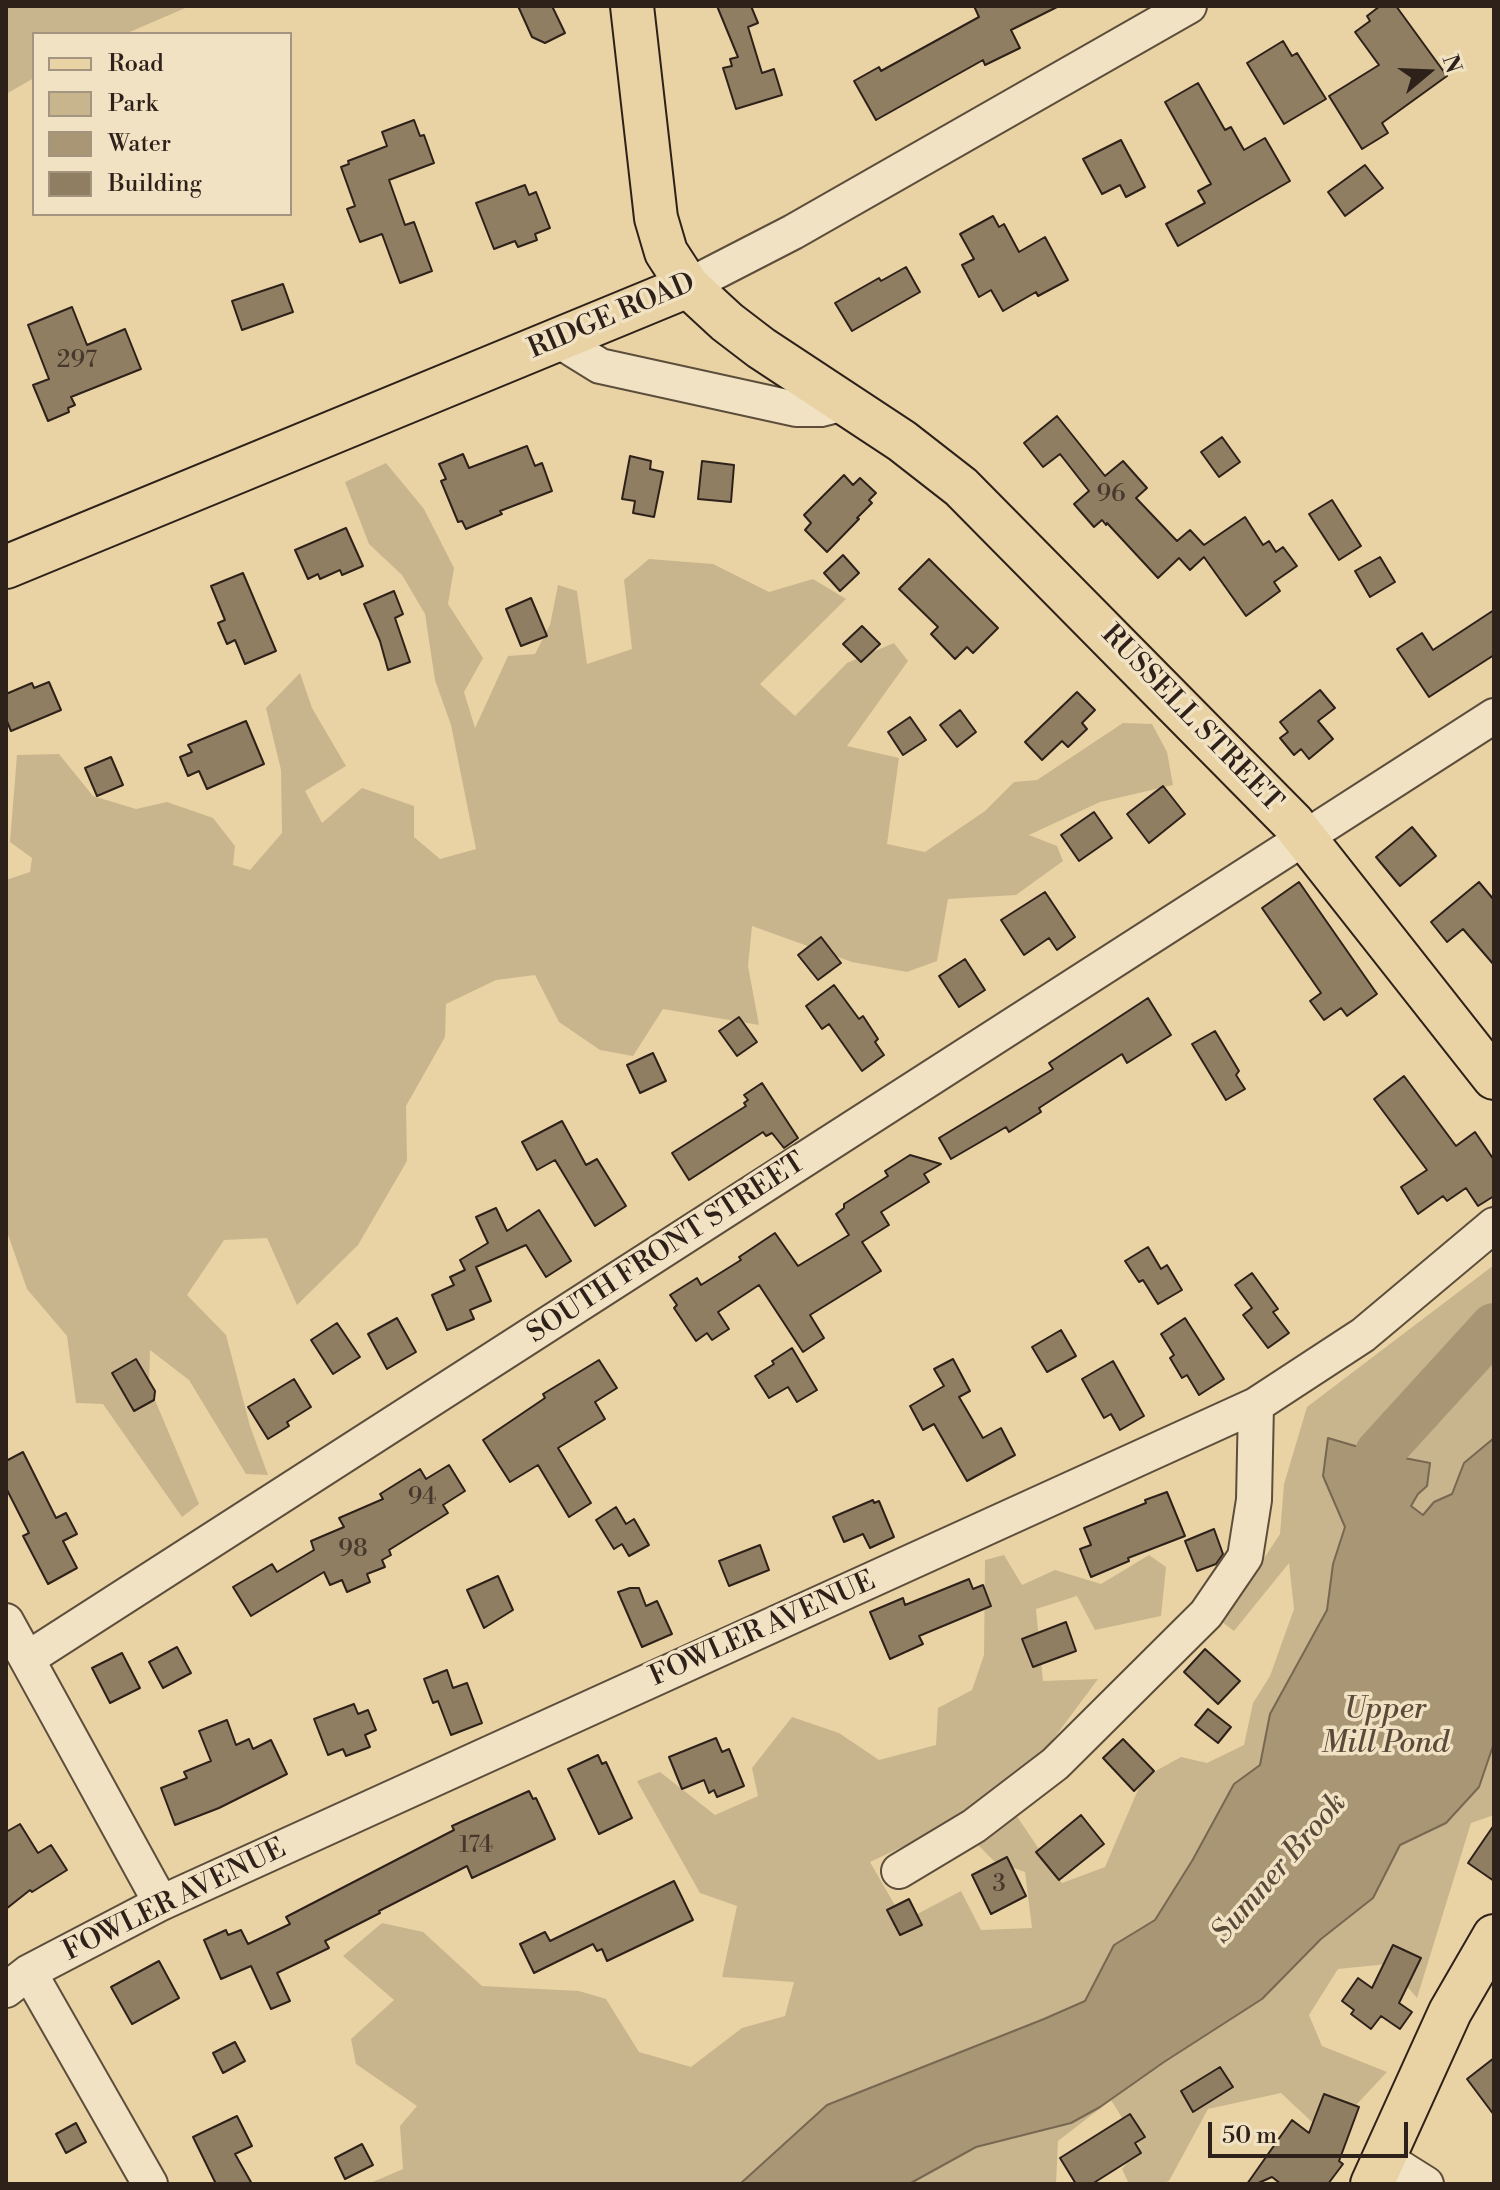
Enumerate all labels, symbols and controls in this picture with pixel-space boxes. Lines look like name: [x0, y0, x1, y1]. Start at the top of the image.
legend: [32, 32, 292, 216]
north arrow: [1388, 32, 1468, 112]
text: Road: [108, 49, 164, 79]
text: N: [1436, 51, 1467, 77]
text: Park: [108, 89, 158, 119]
text: Water: [108, 129, 171, 159]
text: Building: [108, 169, 202, 199]
street label: RIDGE ROAD: [524, 267, 700, 367]
house number: 297: [57, 347, 97, 375]
house number: 96: [1096, 481, 1126, 509]
street label: RUSSELL STREET: [1093, 619, 1289, 819]
street label: SOUTH FRONT STREET: [522, 1146, 812, 1352]
house number: 94: [408, 1484, 436, 1512]
house number: 98: [338, 1536, 368, 1564]
street label: FOWLER AVENUE: [645, 1565, 881, 1695]
water label: Upper Mill Pond: [1321, 1693, 1449, 1764]
water label: Sumner Brook: [1205, 1786, 1355, 1952]
house number: 174: [459, 1832, 493, 1860]
street label: FOWLER AVENUE: [58, 1833, 292, 1969]
house number: 3: [992, 1871, 1006, 1899]
scale bar: [1212, 2106, 1412, 2156]
text: 50 m: [1222, 2121, 1277, 2151]

